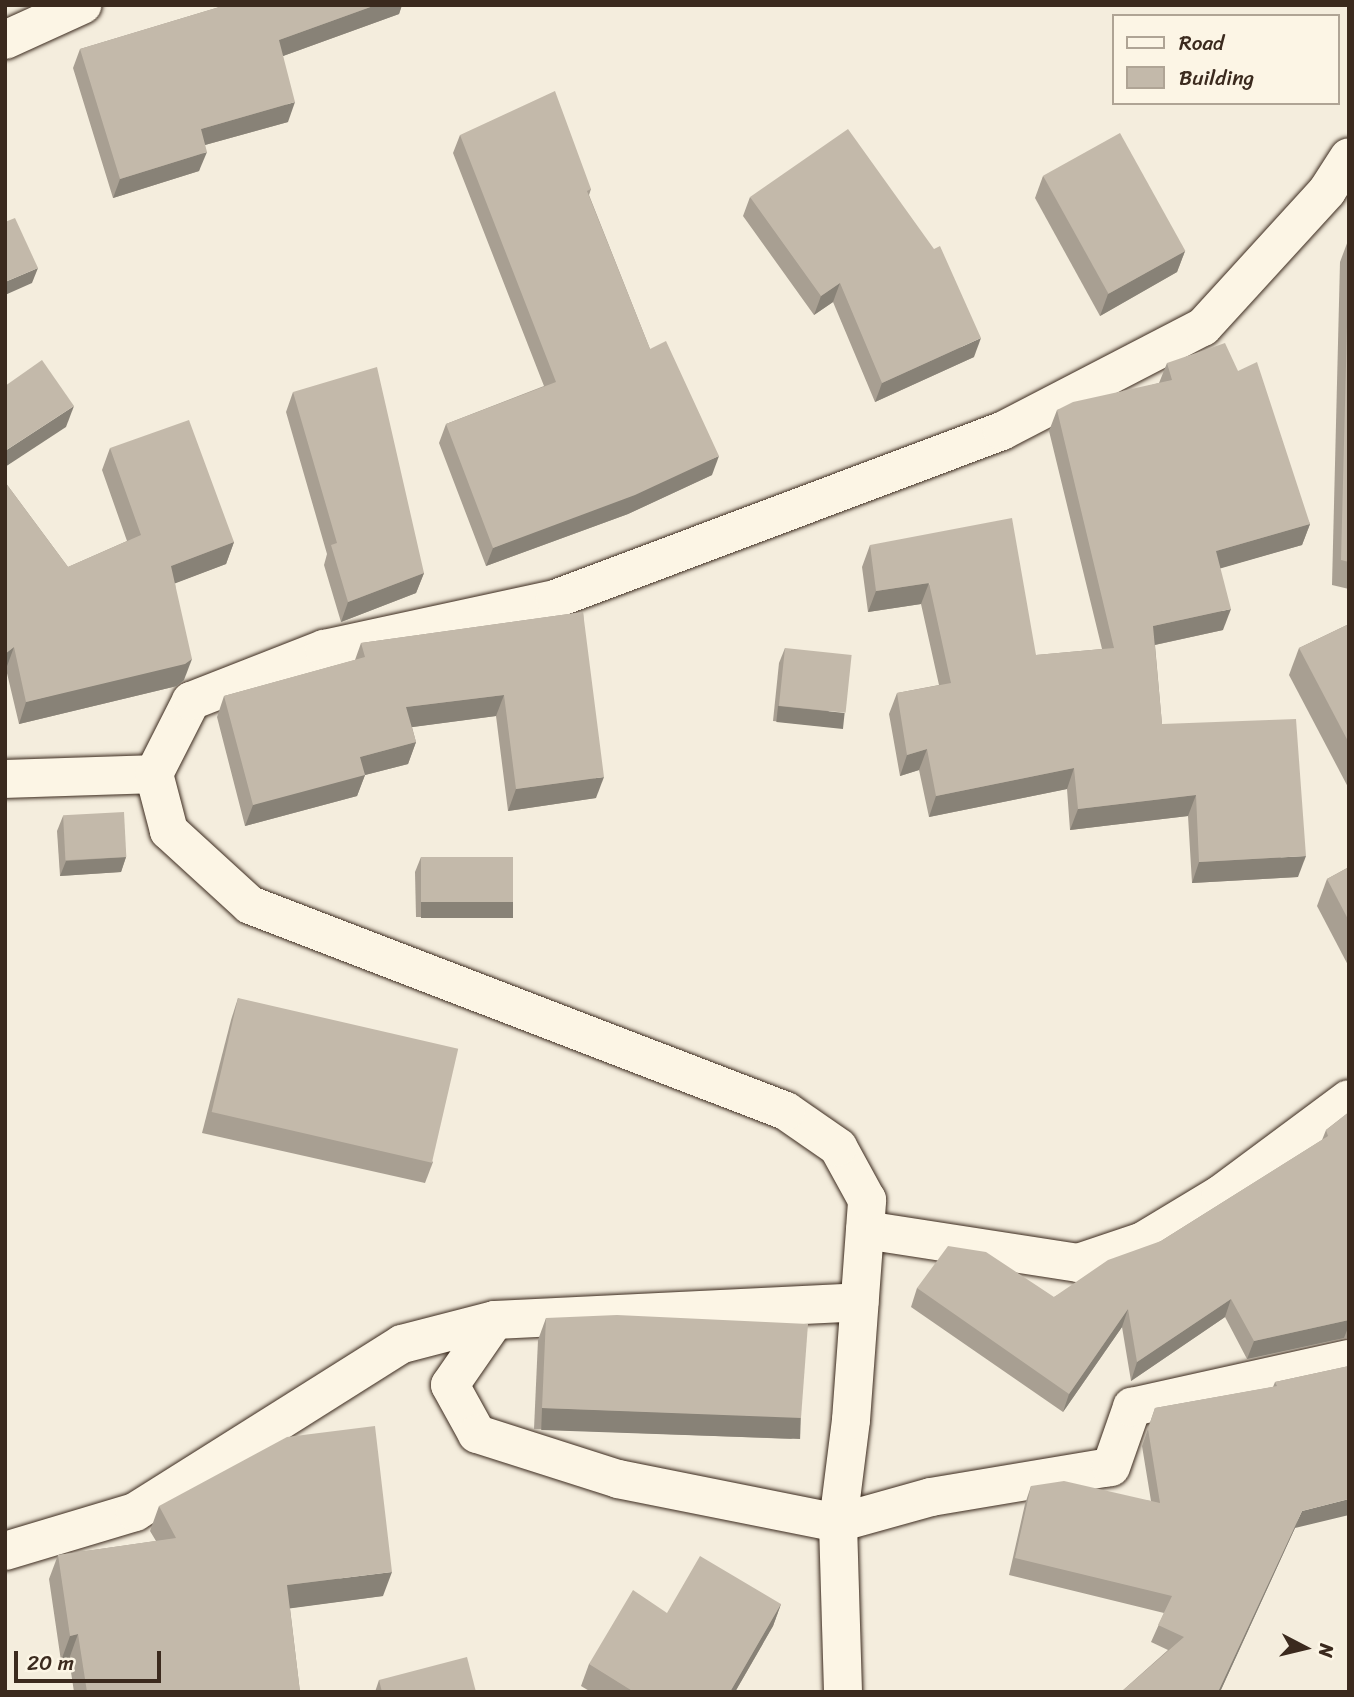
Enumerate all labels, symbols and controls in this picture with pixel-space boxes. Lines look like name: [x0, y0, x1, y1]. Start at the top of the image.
legend: [1112, 14, 1340, 105]
text: Road: [1179, 24, 1224, 62]
text: Building: [1179, 59, 1254, 97]
north arrow: [1270, 1613, 1340, 1683]
scale bar: [18, 1638, 164, 1682]
text: N: [1309, 1642, 1344, 1659]
text: 20 m: [27, 1644, 74, 1682]

